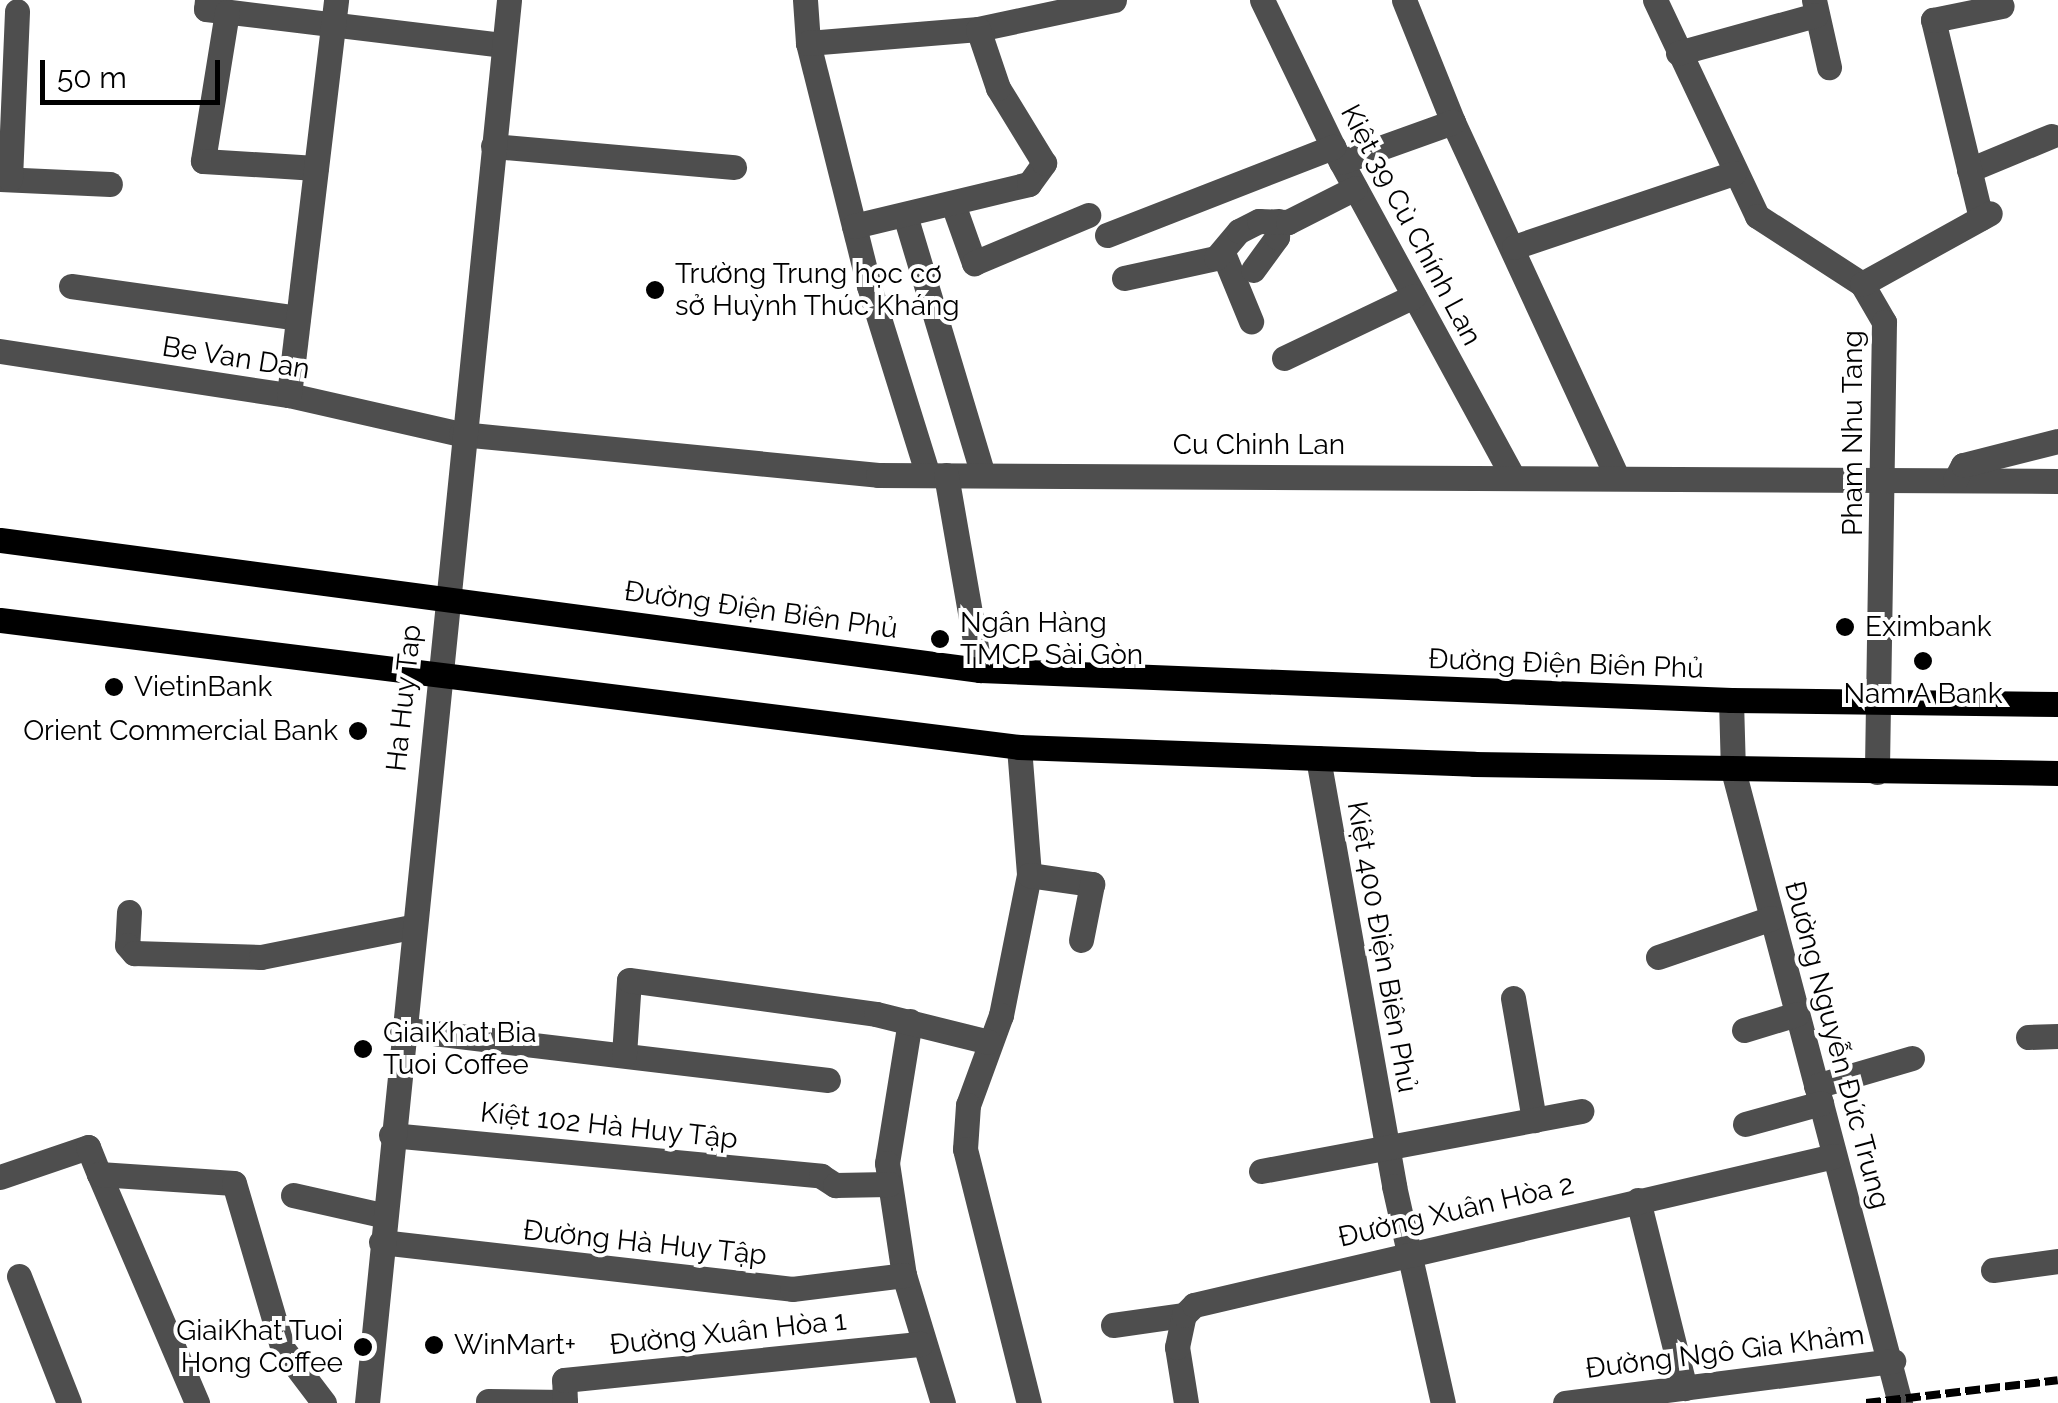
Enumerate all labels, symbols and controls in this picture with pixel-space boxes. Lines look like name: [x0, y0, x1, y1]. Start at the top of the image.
scale bar: [45, 40, 225, 102]
text: 50 m: [57, 60, 127, 95]
street label: Kiệt 39 Cù Chính Lan: [1333, 99, 1489, 351]
place label: Trường Trung học cơ sở Huỳnh Thúc Kháng: [675, 257, 960, 323]
marker: Trường Trung học cơ sở Huỳnh Thúc Kháng: [644, 279, 666, 301]
street label: Be Van Dan: [159, 330, 313, 386]
street label: Pham Nhu Tang: [1836, 330, 1870, 536]
street label: Cu Chinh Lan: [1173, 428, 1345, 462]
street label: Đường Điện Biên Phủ: [622, 574, 900, 646]
place label: Ngân Hàng TMCP Sài Gòn: [960, 606, 1144, 672]
place label: Eximbank: [1865, 610, 1992, 644]
marker: Eximbank: [1834, 616, 1856, 638]
street label: Ha Huy Tap: [379, 622, 429, 774]
marker: Ngân Hàng TMCP Sài Gòn: [929, 628, 951, 650]
street label: Đường Điện Biên Phủ: [1428, 642, 1704, 686]
marker: Nam A Bank: [1912, 650, 1934, 672]
place label: VietinBank: [134, 670, 272, 704]
marker: VietinBank: [103, 676, 125, 698]
place label: Nam A Bank: [1843, 677, 2003, 711]
place label: Orient Commercial Bank: [22, 714, 338, 748]
marker: Orient Commercial Bank: [347, 720, 369, 742]
street label: Kiệt 400 Điện Biên Phủ: [1340, 799, 1424, 1095]
street label: Đường Nguyễn Đức Trung: [1777, 877, 1897, 1213]
place label: GiaiKhat Bia Tuoi Coffee: [383, 1016, 537, 1082]
marker: GiaiKhat Bia Tuoi Coffee: [352, 1038, 374, 1060]
street label: Kiệt 102 Hà Huy Tập: [478, 1096, 740, 1156]
street label: Đường Xuân Hòa 2: [1335, 1168, 1577, 1254]
street label: Đường Hà Huy Tập: [521, 1213, 769, 1273]
street label: Đường Xuân Hòa 1: [608, 1304, 848, 1362]
place label: GiaiKhat Tuoi Hong Coffee: [175, 1314, 343, 1380]
street label: Đường Ngô Gia Khảm: [1584, 1318, 1866, 1386]
place label: WinMart+: [454, 1328, 576, 1362]
marker: WinMart+: [423, 1334, 445, 1356]
marker: GiaiKhat Tuoi Hong Coffee: [352, 1336, 374, 1358]

